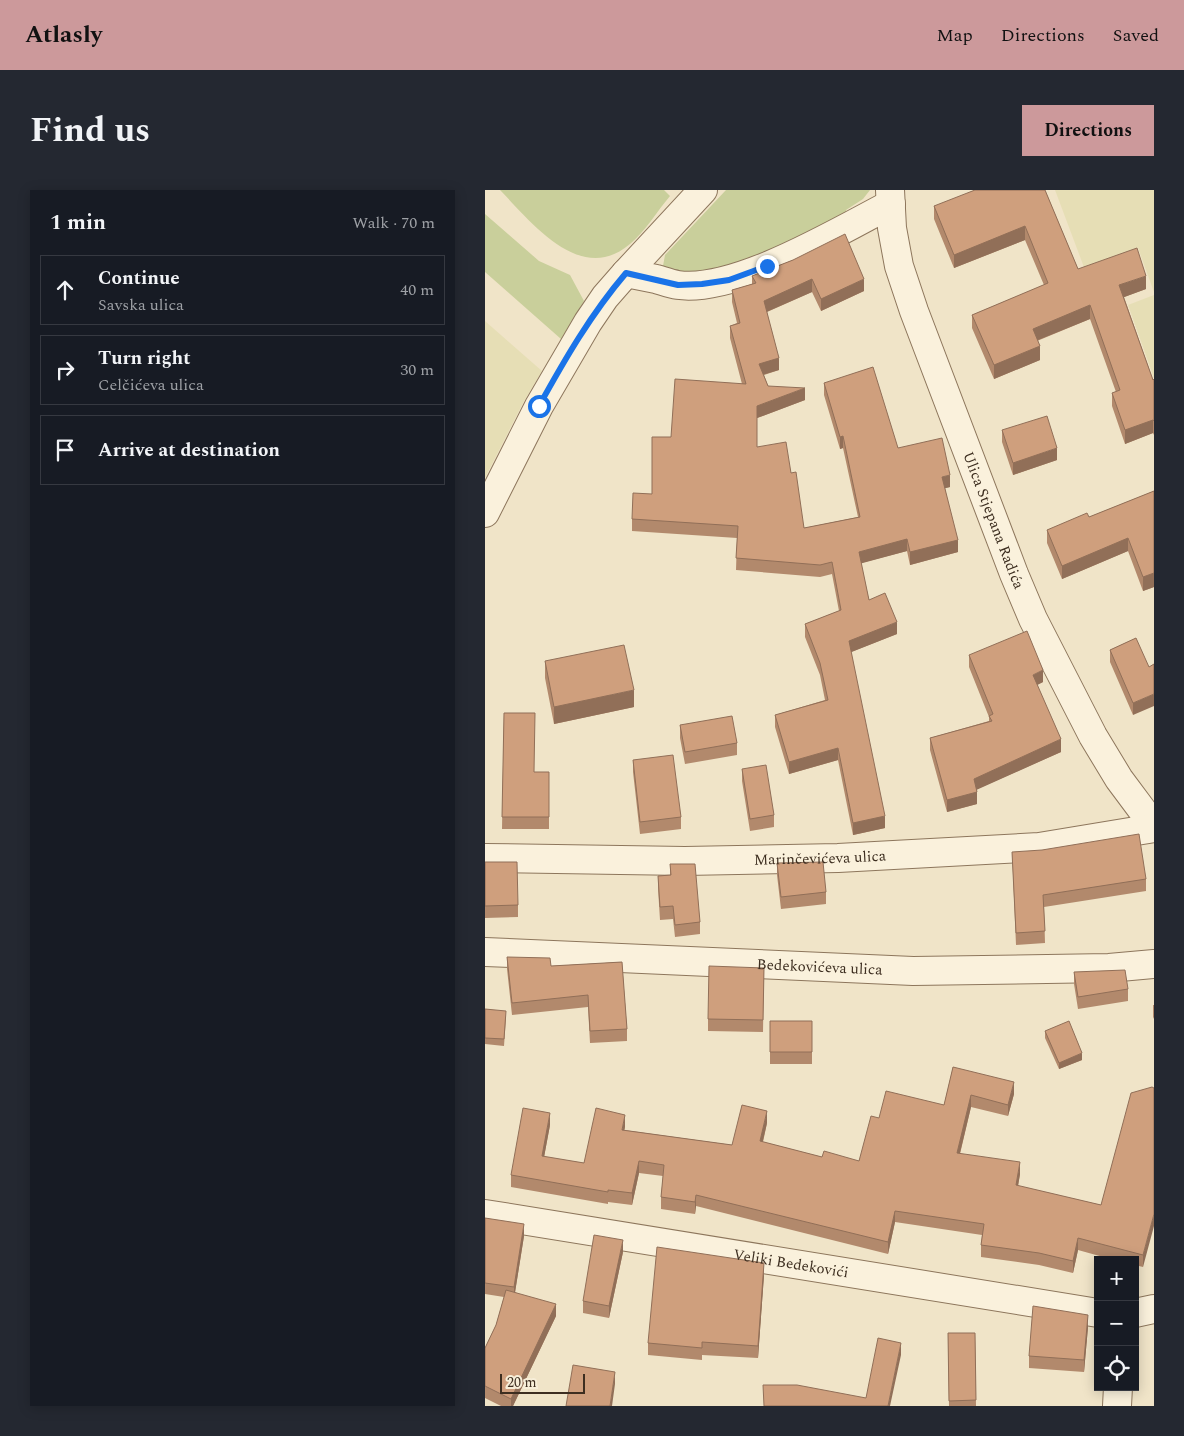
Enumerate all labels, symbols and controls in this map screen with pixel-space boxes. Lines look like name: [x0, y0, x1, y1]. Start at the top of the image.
text: Atlasly: [25, 17, 102, 53]
text: Map: [937, 22, 973, 49]
text: Directions: [1001, 22, 1085, 49]
text: Saved: [1113, 22, 1159, 49]
text: Find us: [30, 104, 150, 157]
button: Directions: [1022, 105, 1154, 156]
text: 1 min: [50, 207, 106, 239]
text: Walk · 70 m: [352, 211, 435, 235]
route end: [756, 255, 779, 278]
text: Continue: [98, 264, 180, 293]
icon: ahead: [51, 276, 79, 304]
text: 40 m: [400, 278, 434, 302]
text: Savska ulica: [98, 293, 184, 317]
text: Turn right: [98, 344, 191, 373]
icon: right: [51, 356, 79, 384]
text: 30 m: [400, 358, 434, 382]
text: Celčićeva ulica: [98, 373, 204, 397]
route start: [528, 395, 551, 418]
icon: arrive: [51, 436, 79, 464]
text: Arrive at destination: [98, 436, 280, 465]
street label: Ulica Stjepana Radića: [957, 448, 1031, 593]
street label: Marinčevićeva ulica: [754, 844, 887, 871]
street label: Bedekovićeva ulica: [756, 953, 884, 981]
street label: Veliki Bedekovići: [732, 1243, 850, 1284]
map controls: [1094, 1256, 1139, 1391]
button: +: [1094, 1256, 1139, 1301]
button: −: [1094, 1301, 1139, 1346]
button: locate: [1094, 1346, 1139, 1391]
scale bar: [500, 1371, 585, 1394]
text: 20 m: [507, 1372, 537, 1393]

